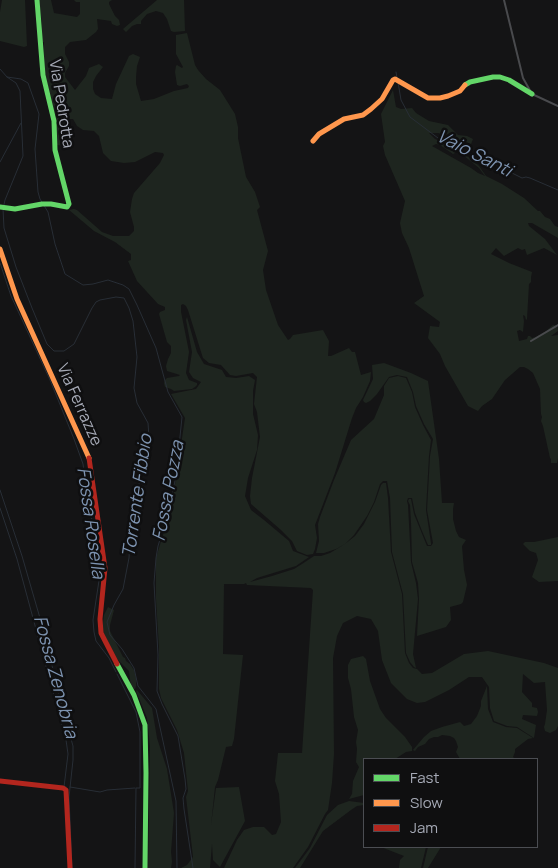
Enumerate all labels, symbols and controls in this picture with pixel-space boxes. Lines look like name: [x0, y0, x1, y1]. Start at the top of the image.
street label: Via Pedrotta: [45, 58, 77, 150]
water label: Vaio Santi: [433, 126, 515, 182]
street label: Via Ferrazze: [52, 361, 106, 449]
water label: Torrente Fibbio: [119, 433, 157, 559]
water label: Fossa Pozza: [149, 439, 189, 543]
water label: Fossa Rosella: [72, 466, 108, 580]
water label: Fossa Zenobria: [28, 613, 82, 741]
legend: [363, 758, 538, 848]
text: Fast: [410, 767, 439, 788]
text: Slow: [410, 792, 443, 813]
text: Jam: [410, 817, 438, 838]

